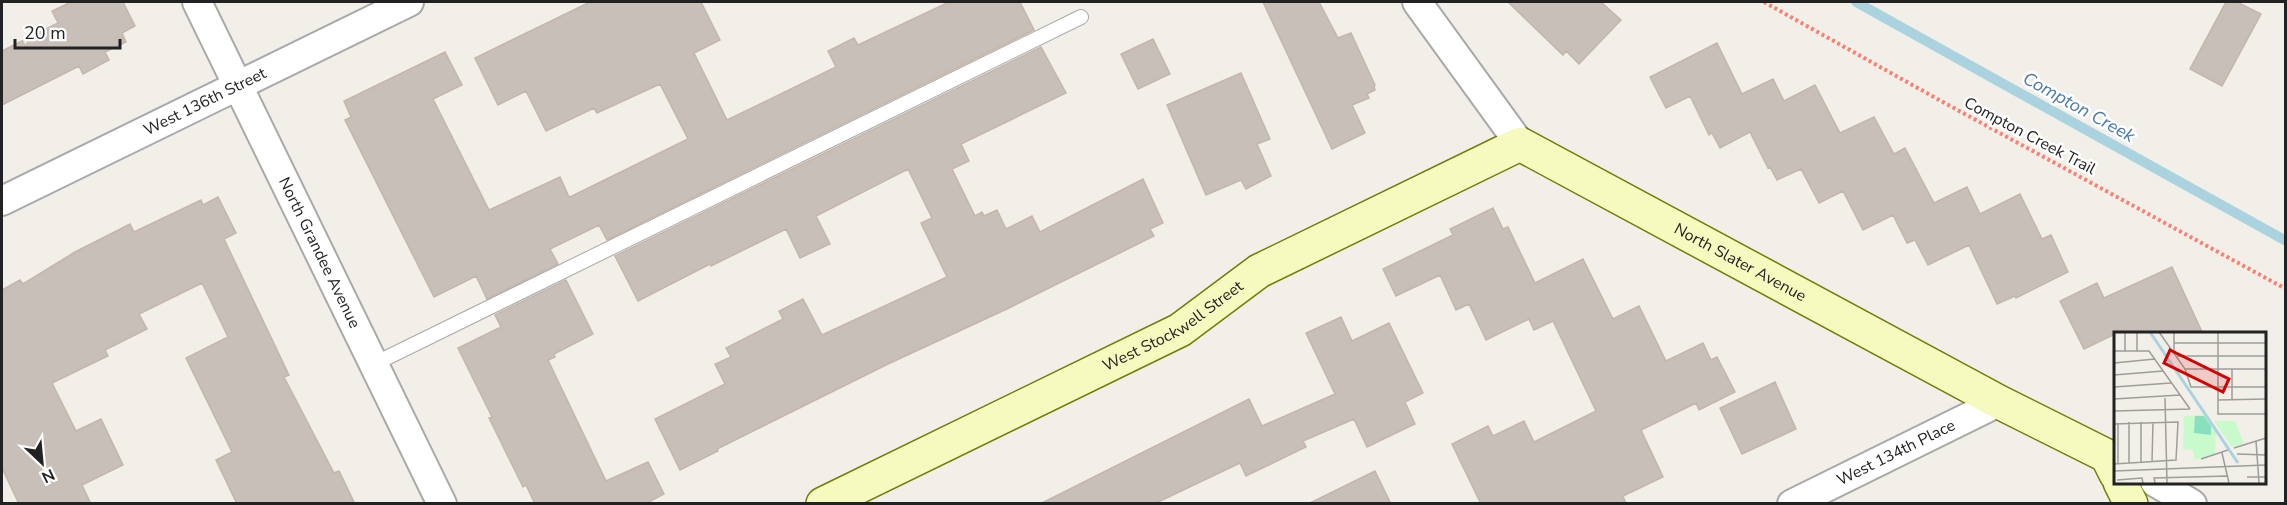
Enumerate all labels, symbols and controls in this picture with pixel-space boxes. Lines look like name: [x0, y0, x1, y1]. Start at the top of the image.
scale bar: [15, 12, 120, 50]
text: 20 m: [24, 21, 66, 45]
street label: West 136th Street: [140, 62, 270, 141]
water label: Compton Creek: [2019, 66, 2140, 148]
street label: Compton Creek Trail: [1960, 92, 2100, 180]
street label: North Grandee Avenue: [273, 174, 366, 332]
street label: North Slater Avenue: [1670, 218, 1810, 307]
street label: West Stockwell Street: [1099, 275, 1248, 377]
inset map: [2114, 332, 2266, 484]
street label: West 134th Place: [1833, 414, 1959, 491]
north arrow: [12, 433, 72, 493]
text: N: [38, 463, 58, 488]

